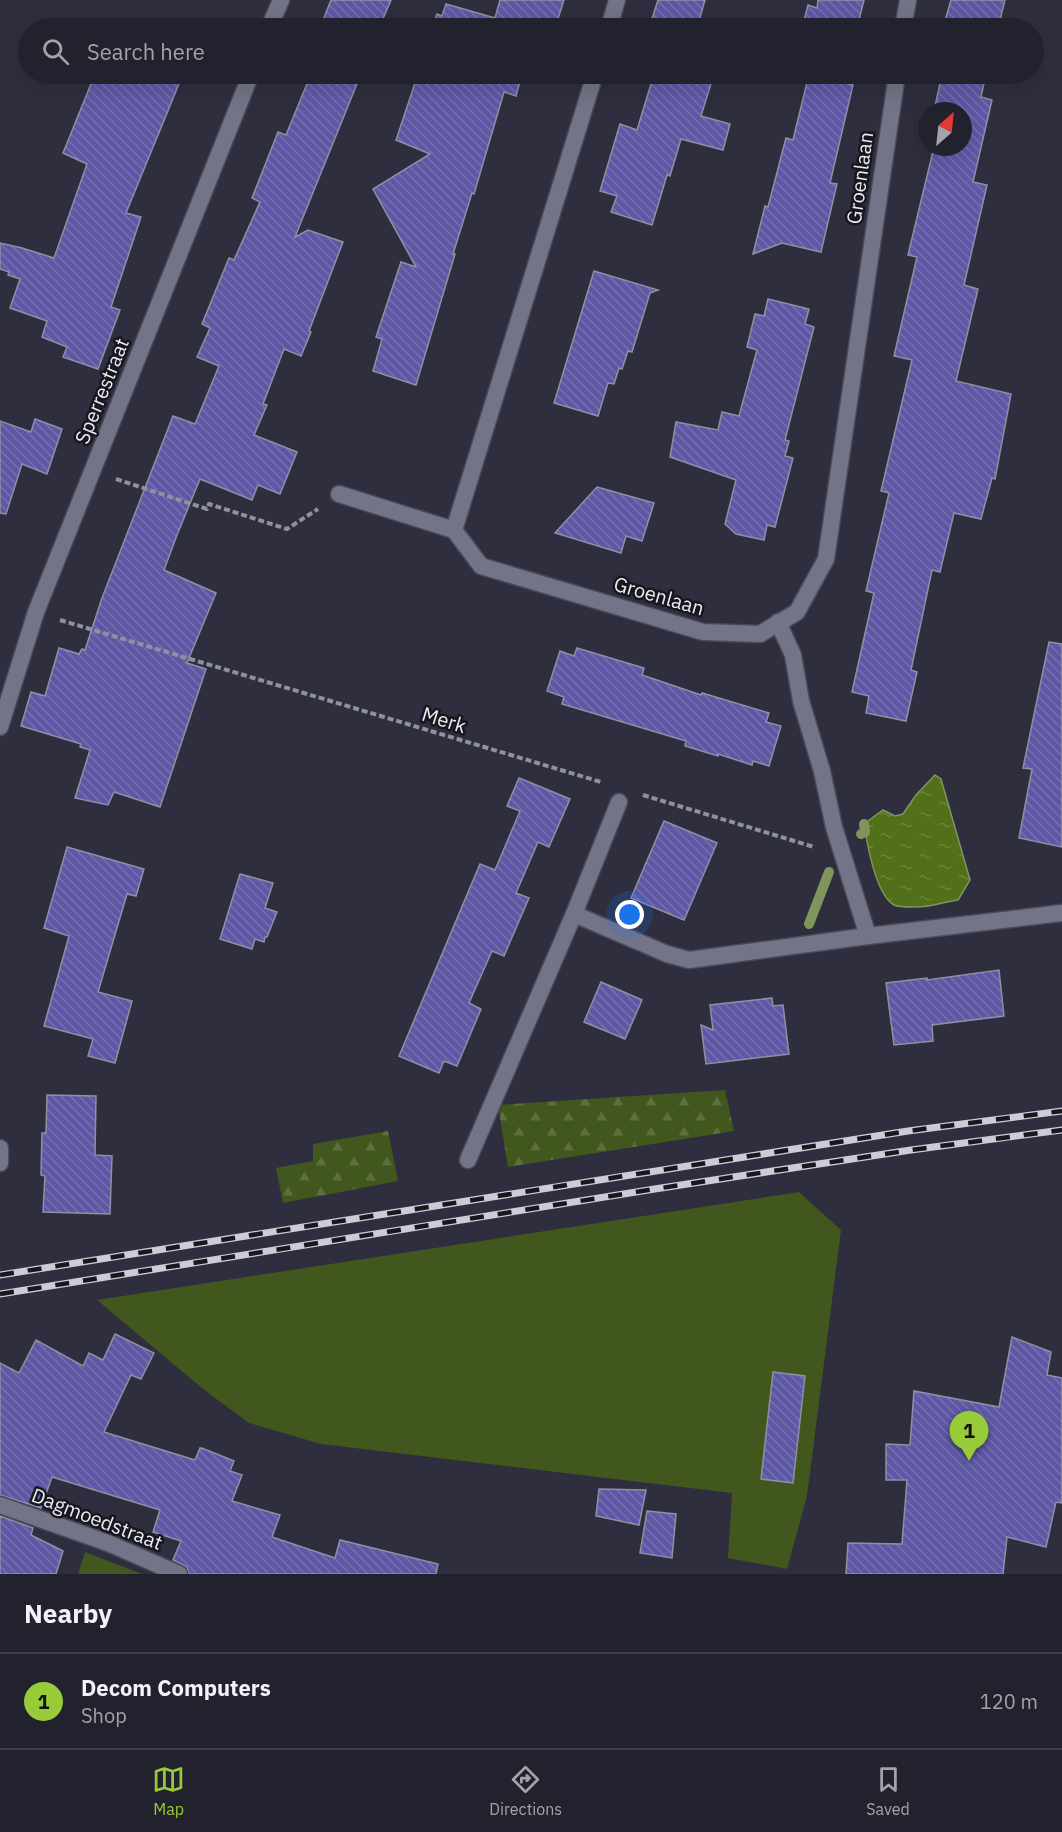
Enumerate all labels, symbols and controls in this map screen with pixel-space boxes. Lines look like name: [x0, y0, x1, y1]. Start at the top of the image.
search box: [18, 18, 1044, 84]
icon: search: [39, 35, 72, 68]
text: Search here: [87, 37, 205, 66]
north arrow: [918, 102, 972, 156]
street label: Groenlaan: [840, 130, 879, 226]
street label: Sperrestraat: [68, 334, 135, 448]
street label: Groenlaan: [611, 570, 707, 621]
street label: Merk: [419, 700, 470, 739]
your location: [615, 900, 644, 929]
pin: 1: [950, 1412, 988, 1461]
street label: Dagmoedstraat: [28, 1481, 167, 1556]
text: Nearby: [24, 1596, 112, 1630]
text: Decom Computers: [81, 1673, 271, 1702]
text: 1: [38, 1688, 50, 1715]
text: 120 m: [980, 1688, 1038, 1715]
text: Shop: [81, 1702, 127, 1729]
tab: Map: [152, 1763, 185, 1819]
tab: Directions: [489, 1763, 562, 1819]
tab: Saved: [866, 1763, 910, 1819]

